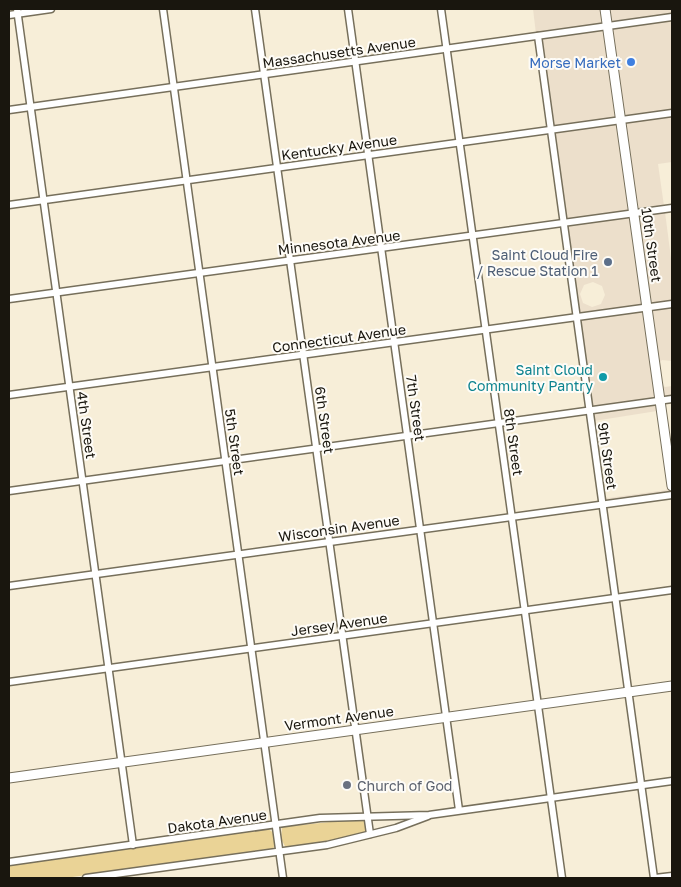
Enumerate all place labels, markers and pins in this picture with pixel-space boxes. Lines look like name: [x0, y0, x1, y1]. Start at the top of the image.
place label: Morse Market: [529, 54, 621, 71]
marker: Morse Market: [625, 56, 637, 68]
place label: Saint Cloud Fire / Rescue Station 1: [476, 246, 598, 279]
marker: Saint Cloud Fire / Rescue Station 1: [602, 256, 614, 268]
place label: Saint Cloud Community Pantry: [468, 361, 593, 394]
marker: Saint Cloud Community Pantry: [597, 371, 609, 383]
place label: Church of God: [357, 777, 452, 794]
marker: Church of God: [341, 779, 353, 791]

